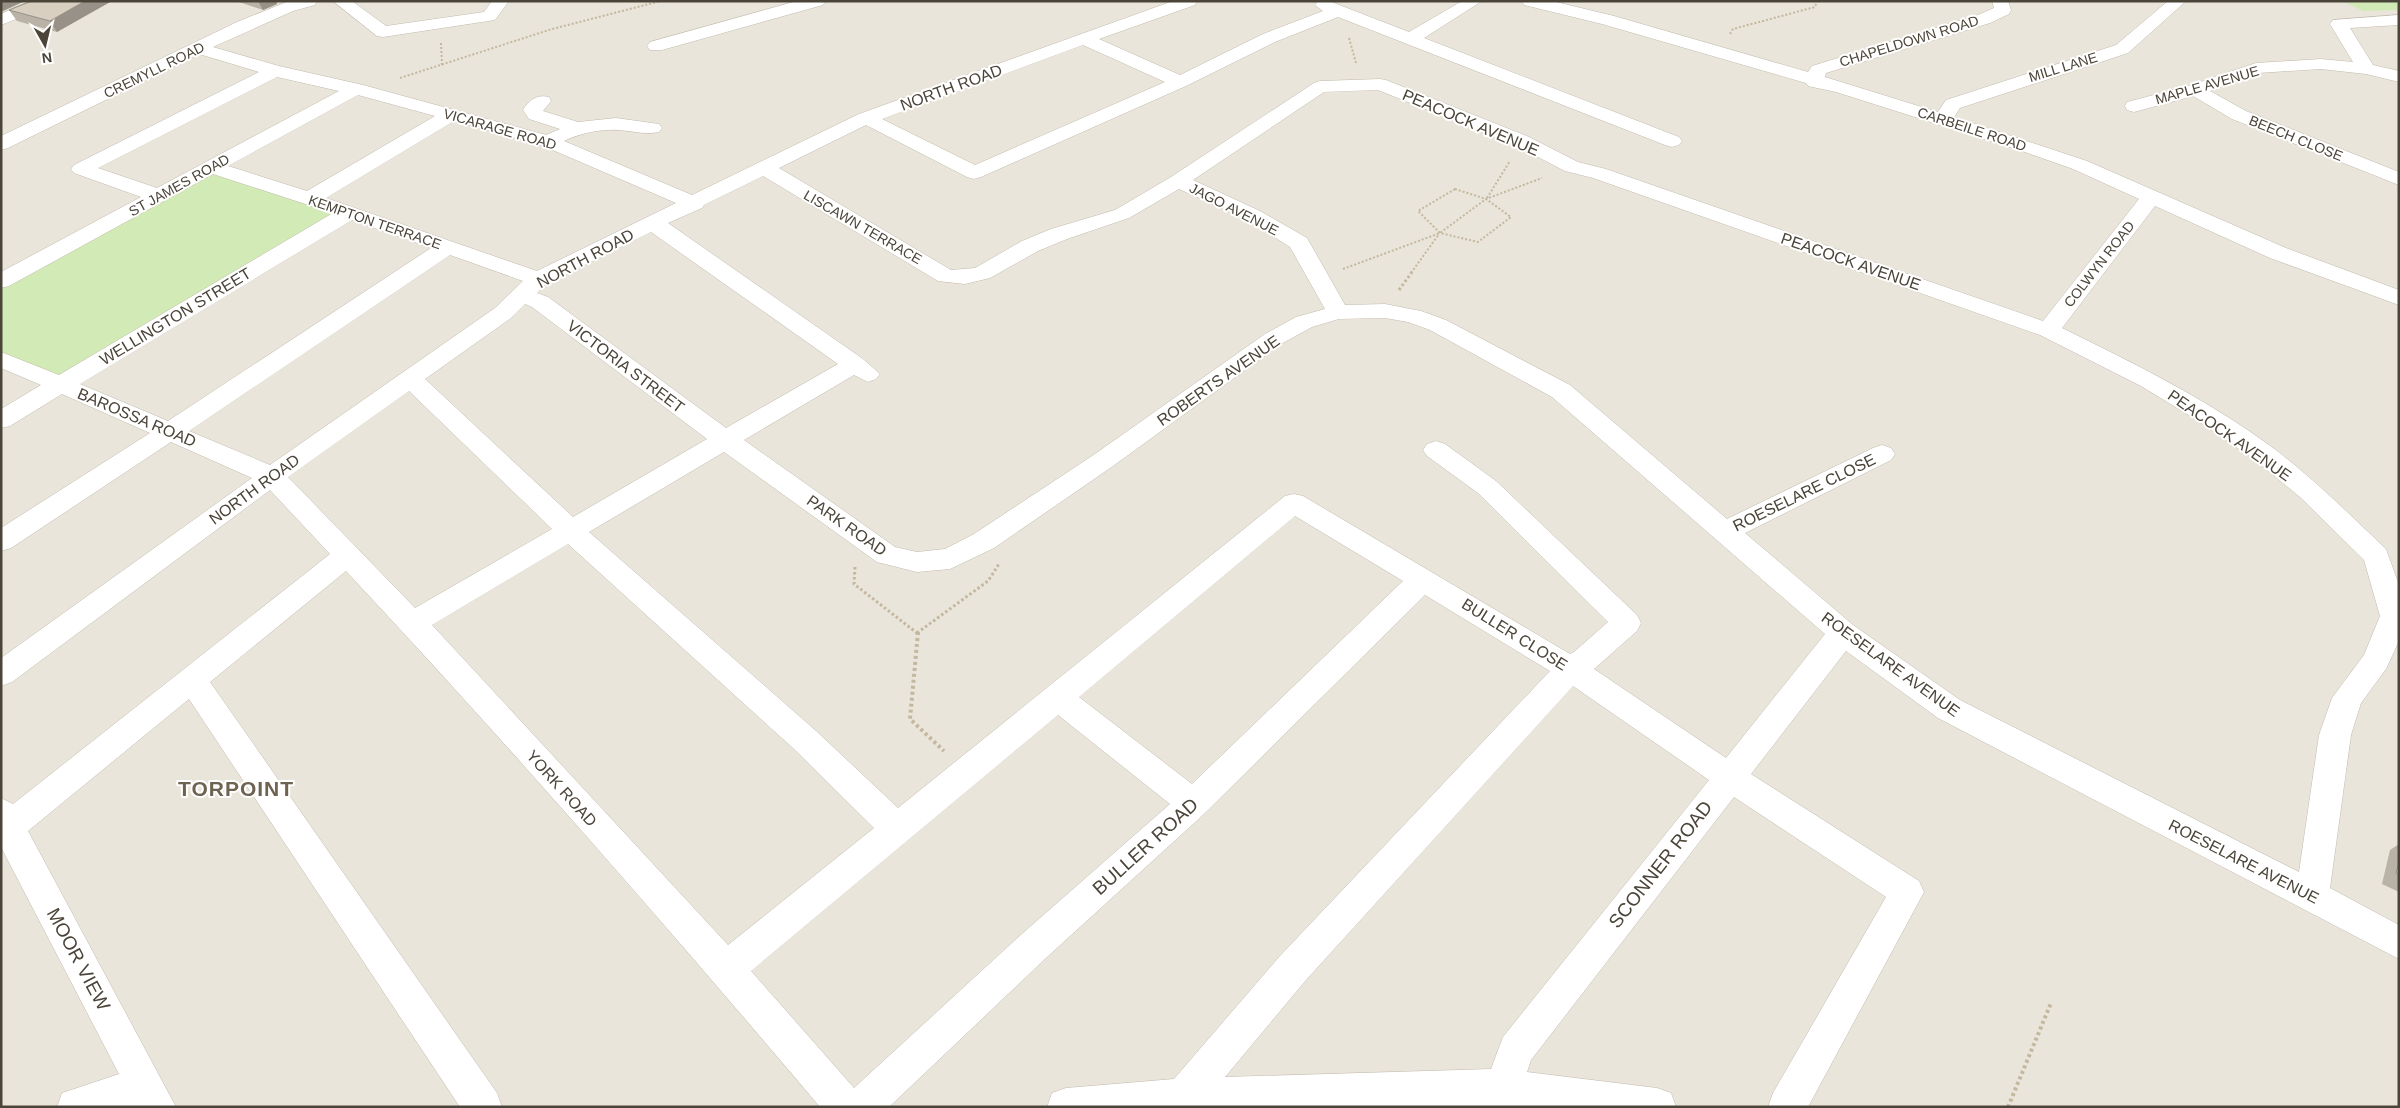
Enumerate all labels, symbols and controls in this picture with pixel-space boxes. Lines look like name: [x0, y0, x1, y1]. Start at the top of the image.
street label: CHAPELDOWN ROAD: [1837, 12, 1981, 70]
north arrow: [20, 20, 70, 70]
street label: CREMYLL ROAD: [101, 39, 207, 101]
text: N: [41, 49, 53, 67]
street label: MILL LANE: [2027, 49, 2099, 85]
street label: NORTH ROAD: [898, 61, 1004, 114]
street label: MAPLE AVENUE: [2153, 63, 2261, 107]
street label: PEACOCK AVENUE: [1400, 86, 1542, 159]
street label: CARBEILE ROAD: [1916, 104, 2028, 154]
street label: VICARAGE ROAD: [442, 105, 558, 153]
street label: BEECH CLOSE: [2247, 112, 2345, 164]
street label: ST JAMES ROAD: [126, 151, 232, 219]
street label: JAGO AVENUE: [1187, 180, 1281, 238]
street label: LISCAWN TERRACE: [801, 187, 925, 267]
street label: KEMPTON TERRACE: [306, 192, 444, 252]
street label: COLWYN ROAD: [2060, 218, 2138, 310]
street label: NORTH ROAD: [534, 226, 637, 291]
street label: PEACOCK AVENUE: [1779, 230, 1923, 293]
street label: WELLINGTON STREET: [97, 264, 254, 368]
street label: VICTORIA STREET: [564, 317, 688, 416]
street label: ROBERTS AVENUE: [1154, 332, 1283, 429]
street label: BAROSSA ROAD: [75, 385, 199, 450]
street label: PEACOCK AVENUE: [2165, 386, 2295, 484]
street label: NORTH ROAD: [206, 451, 303, 528]
street label: ROESELARE CLOSE: [1730, 451, 1878, 534]
street label: PARK ROAD: [804, 492, 890, 559]
street label: BULLER CLOSE: [1459, 595, 1571, 674]
street label: ROESELARE AVENUE: [1819, 609, 1963, 720]
street label: YORK ROAD: [523, 747, 600, 830]
district label: TORPOINT: [178, 777, 294, 800]
street label: BULLER ROAD: [1088, 794, 1202, 899]
street label: SCONNER ROAD: [1604, 797, 1716, 932]
street label: ROESELARE AVENUE: [2166, 816, 2322, 907]
street label: MOOR VIEW: [43, 904, 114, 1014]

